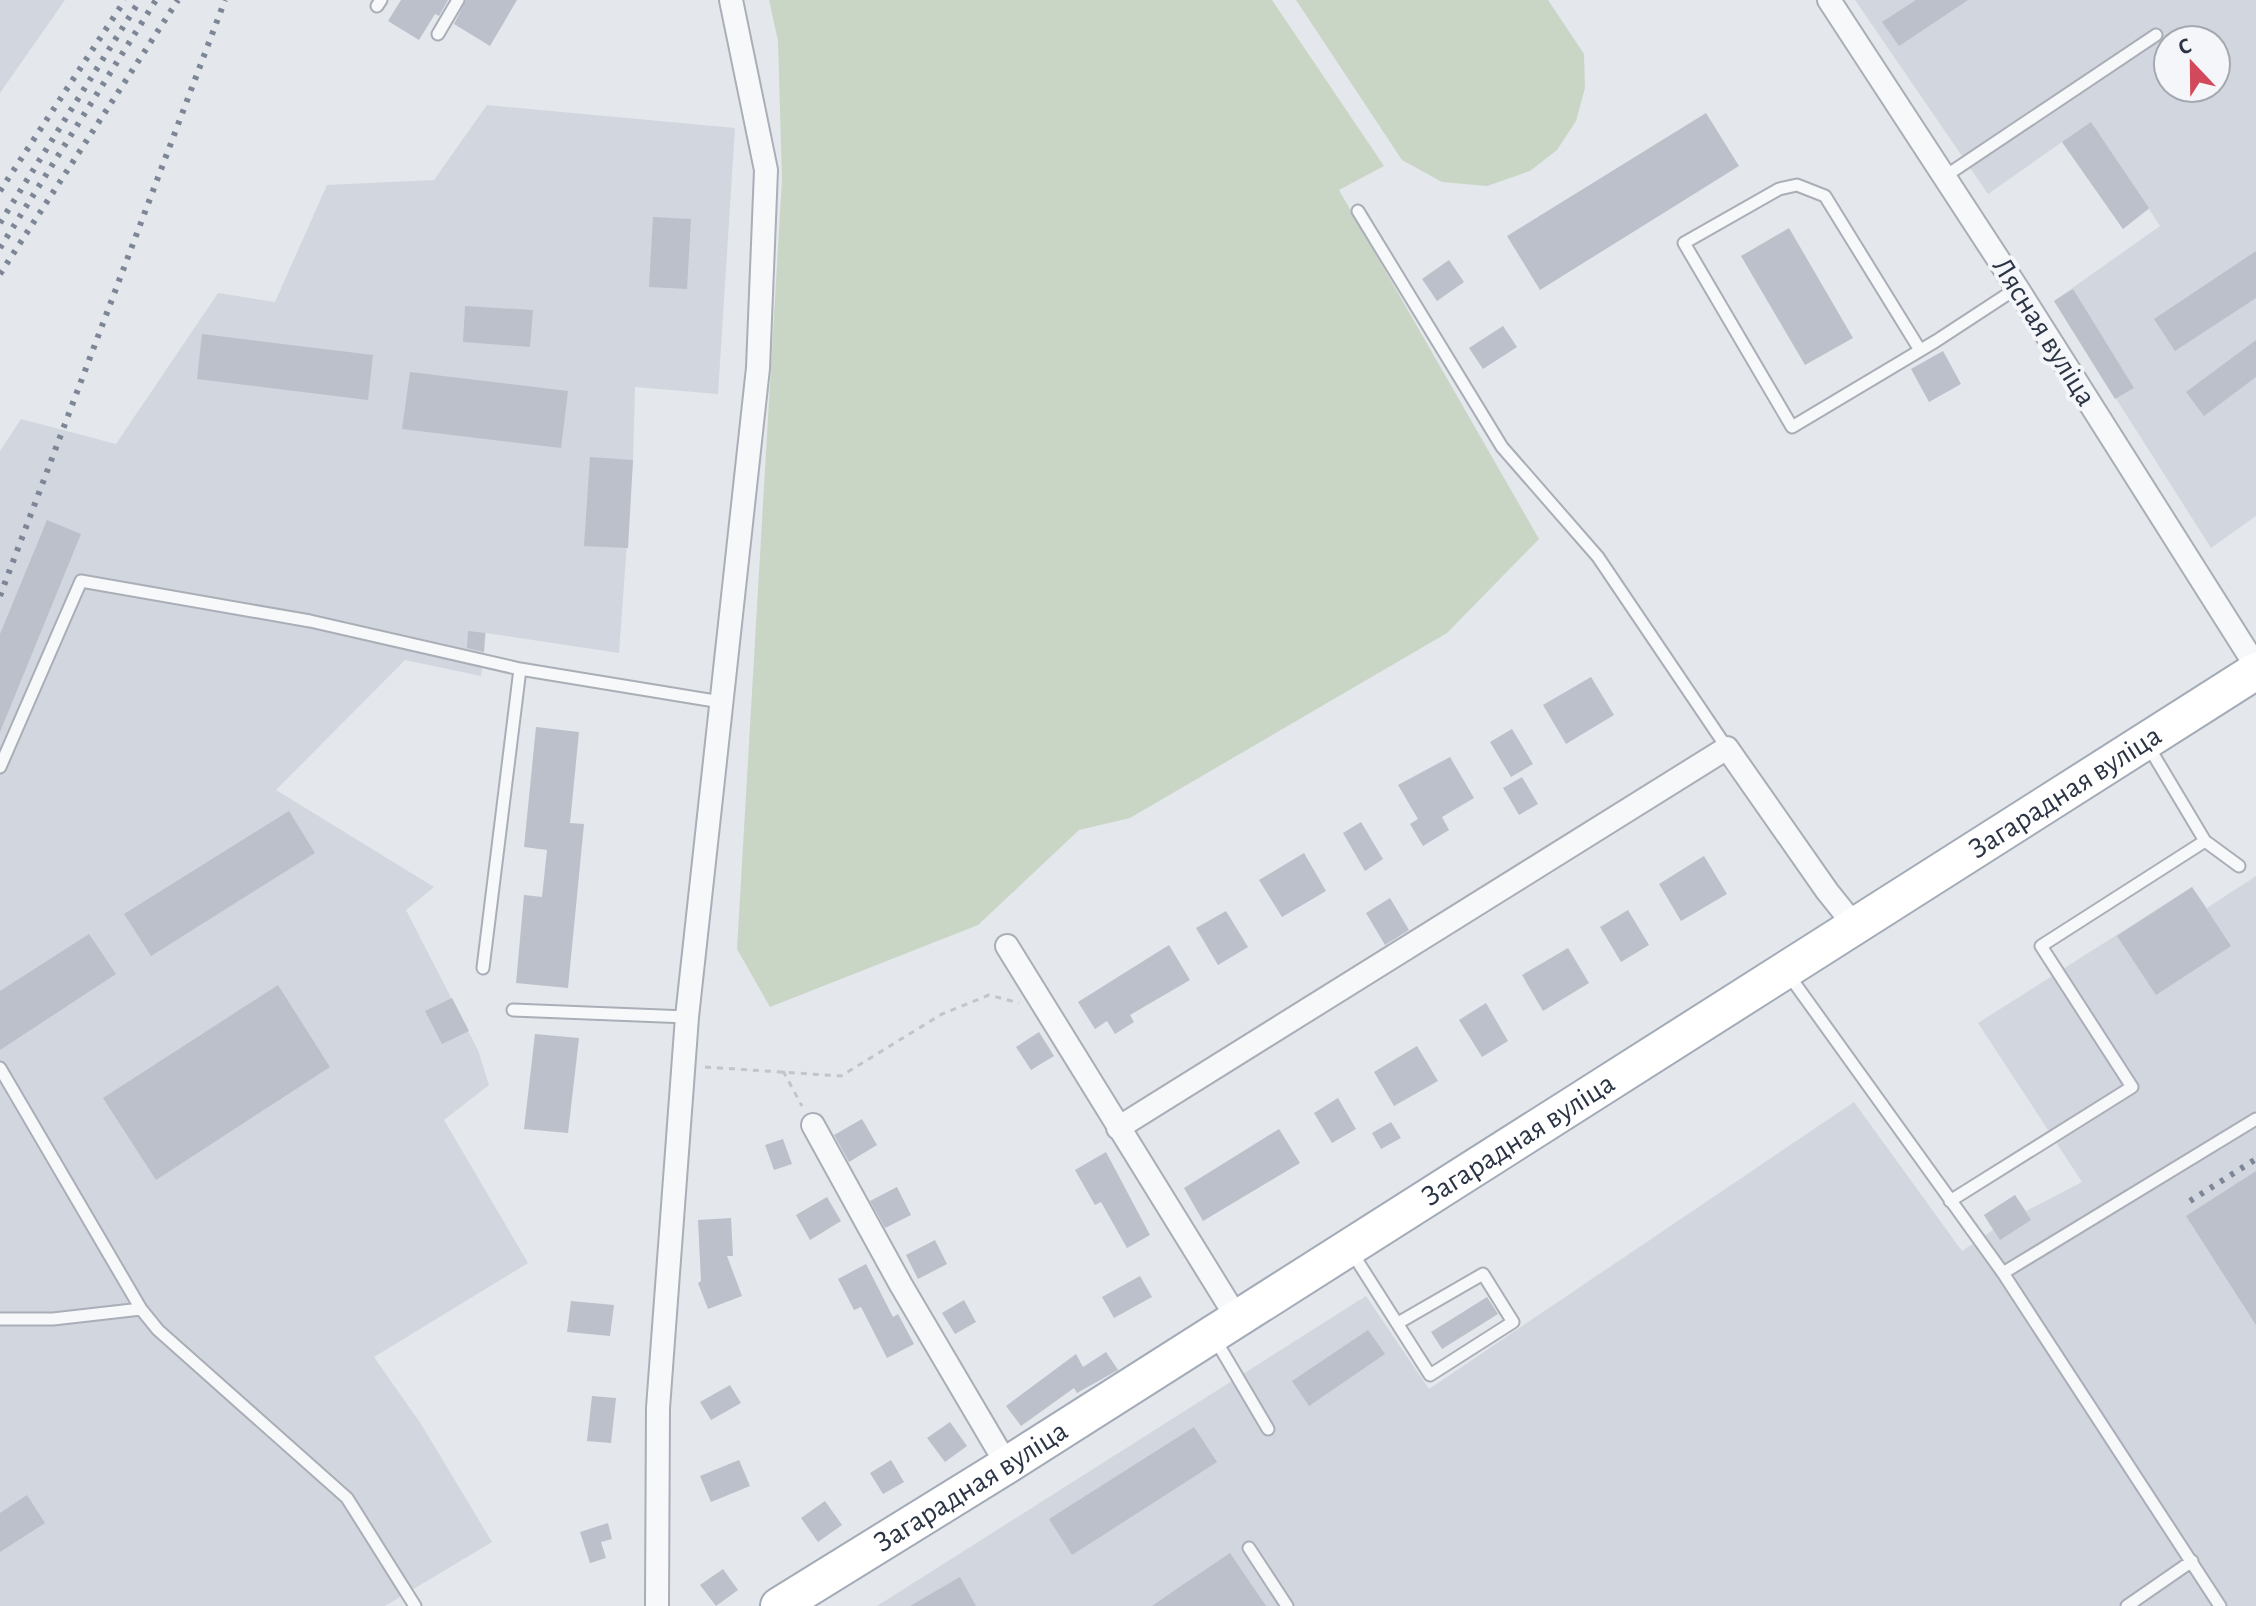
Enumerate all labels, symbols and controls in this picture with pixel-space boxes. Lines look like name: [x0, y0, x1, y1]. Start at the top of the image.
north arrow: [2152, 24, 2232, 104]
text: С: [2175, 34, 2195, 59]
street label: Лясная вуліца: [1987, 253, 2101, 411]
street label: Загарадная вуліца: [1964, 720, 2167, 864]
street label: Загарадная вуліца: [1417, 1068, 1620, 1212]
street label: Загарадная вуліца: [869, 1415, 1073, 1558]

